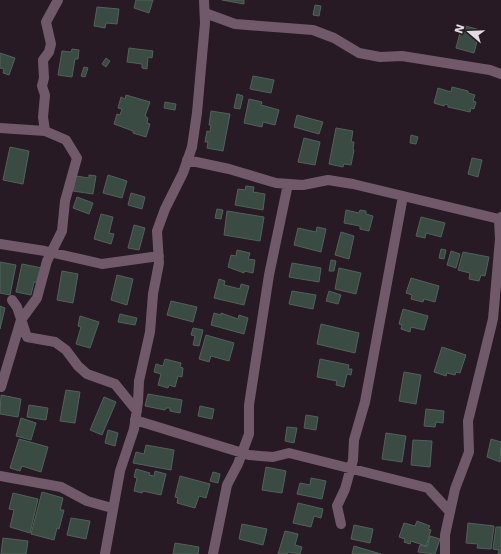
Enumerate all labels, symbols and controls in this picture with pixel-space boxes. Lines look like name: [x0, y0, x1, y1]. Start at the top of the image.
north arrow: [449, 12, 489, 52]
text: N: [452, 22, 468, 35]

